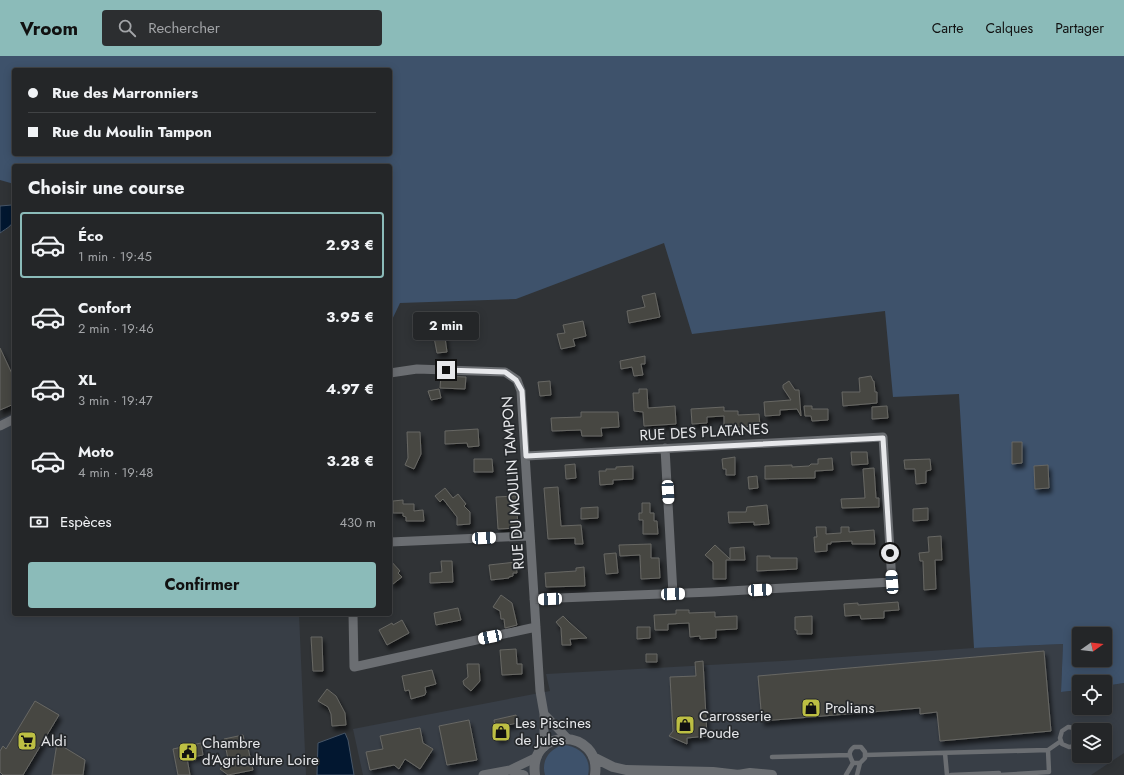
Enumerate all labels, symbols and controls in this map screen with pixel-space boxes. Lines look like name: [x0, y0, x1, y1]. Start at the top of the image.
search box: [102, 10, 382, 46]
text: Vroom: [20, 15, 78, 42]
icon: search: [116, 17, 138, 39]
text: Rechercher: [148, 17, 220, 39]
text: Carte: [932, 18, 963, 38]
text: Calques: [985, 18, 1033, 38]
text: Partager: [1055, 18, 1104, 38]
text: Rue des Marronniers: [52, 82, 198, 104]
text: Rue du Moulin Tampon: [52, 121, 212, 143]
text: Choisir une course: [28, 175, 185, 201]
text: Éco: [78, 225, 103, 247]
icon: car: [30, 227, 66, 263]
text: 2.93 €: [326, 234, 374, 256]
text: 1 min · 19:45: [78, 247, 152, 266]
text: Confort: [78, 297, 131, 319]
icon: car: [30, 299, 66, 335]
text: 3.95 €: [326, 306, 374, 328]
callout: 2 min: [413, 312, 479, 340]
text: 2 min: [429, 316, 463, 335]
text: 2 min · 19:46: [78, 319, 154, 338]
route end: [437, 361, 455, 379]
text: XL: [78, 369, 96, 391]
icon: car: [30, 371, 66, 407]
text: 4.97 €: [326, 378, 374, 400]
text: 3 min · 19:47: [78, 391, 153, 410]
street label: RUE DU MOULIN TAMPON: [496, 396, 530, 570]
street label: RUE DES PLATANES: [639, 418, 769, 446]
text: Moto: [78, 441, 114, 463]
icon: car: [30, 443, 66, 479]
text: 3.28 €: [327, 450, 374, 472]
text: 4 min · 19:48: [78, 463, 153, 482]
car: [661, 480, 675, 504]
icon: cash: [28, 511, 50, 533]
text: Espèces: [60, 511, 112, 533]
text: 430 m: [339, 513, 376, 532]
car: [472, 531, 496, 545]
route start: [881, 544, 899, 562]
button: Confirmer: [28, 562, 376, 608]
car: [885, 570, 899, 594]
car: [748, 583, 772, 597]
car: [661, 588, 685, 600]
car: [538, 593, 562, 605]
north arrow: [1072, 627, 1112, 667]
map controls: [1072, 627, 1112, 763]
car: [477, 629, 503, 645]
button: locate: [1072, 675, 1112, 715]
shop icon: Prolians: [800, 697, 822, 719]
place label: Prolians: [825, 697, 875, 719]
place label: Carrosserie Poude: [699, 705, 772, 744]
place label: Les Piscines de Jules: [515, 712, 591, 751]
shop icon: Carrosserie Poude: [674, 714, 696, 736]
shop icon: Les Piscines de Jules: [490, 721, 512, 743]
button: layers: [1072, 723, 1112, 763]
supermarket icon: Aldi: [16, 730, 38, 752]
place label: Aldi: [41, 730, 67, 752]
place label: Chambre d'Agriculture Loire: [202, 732, 319, 771]
public building icon: Chambre d'Agriculture Loire: [177, 741, 199, 763]

